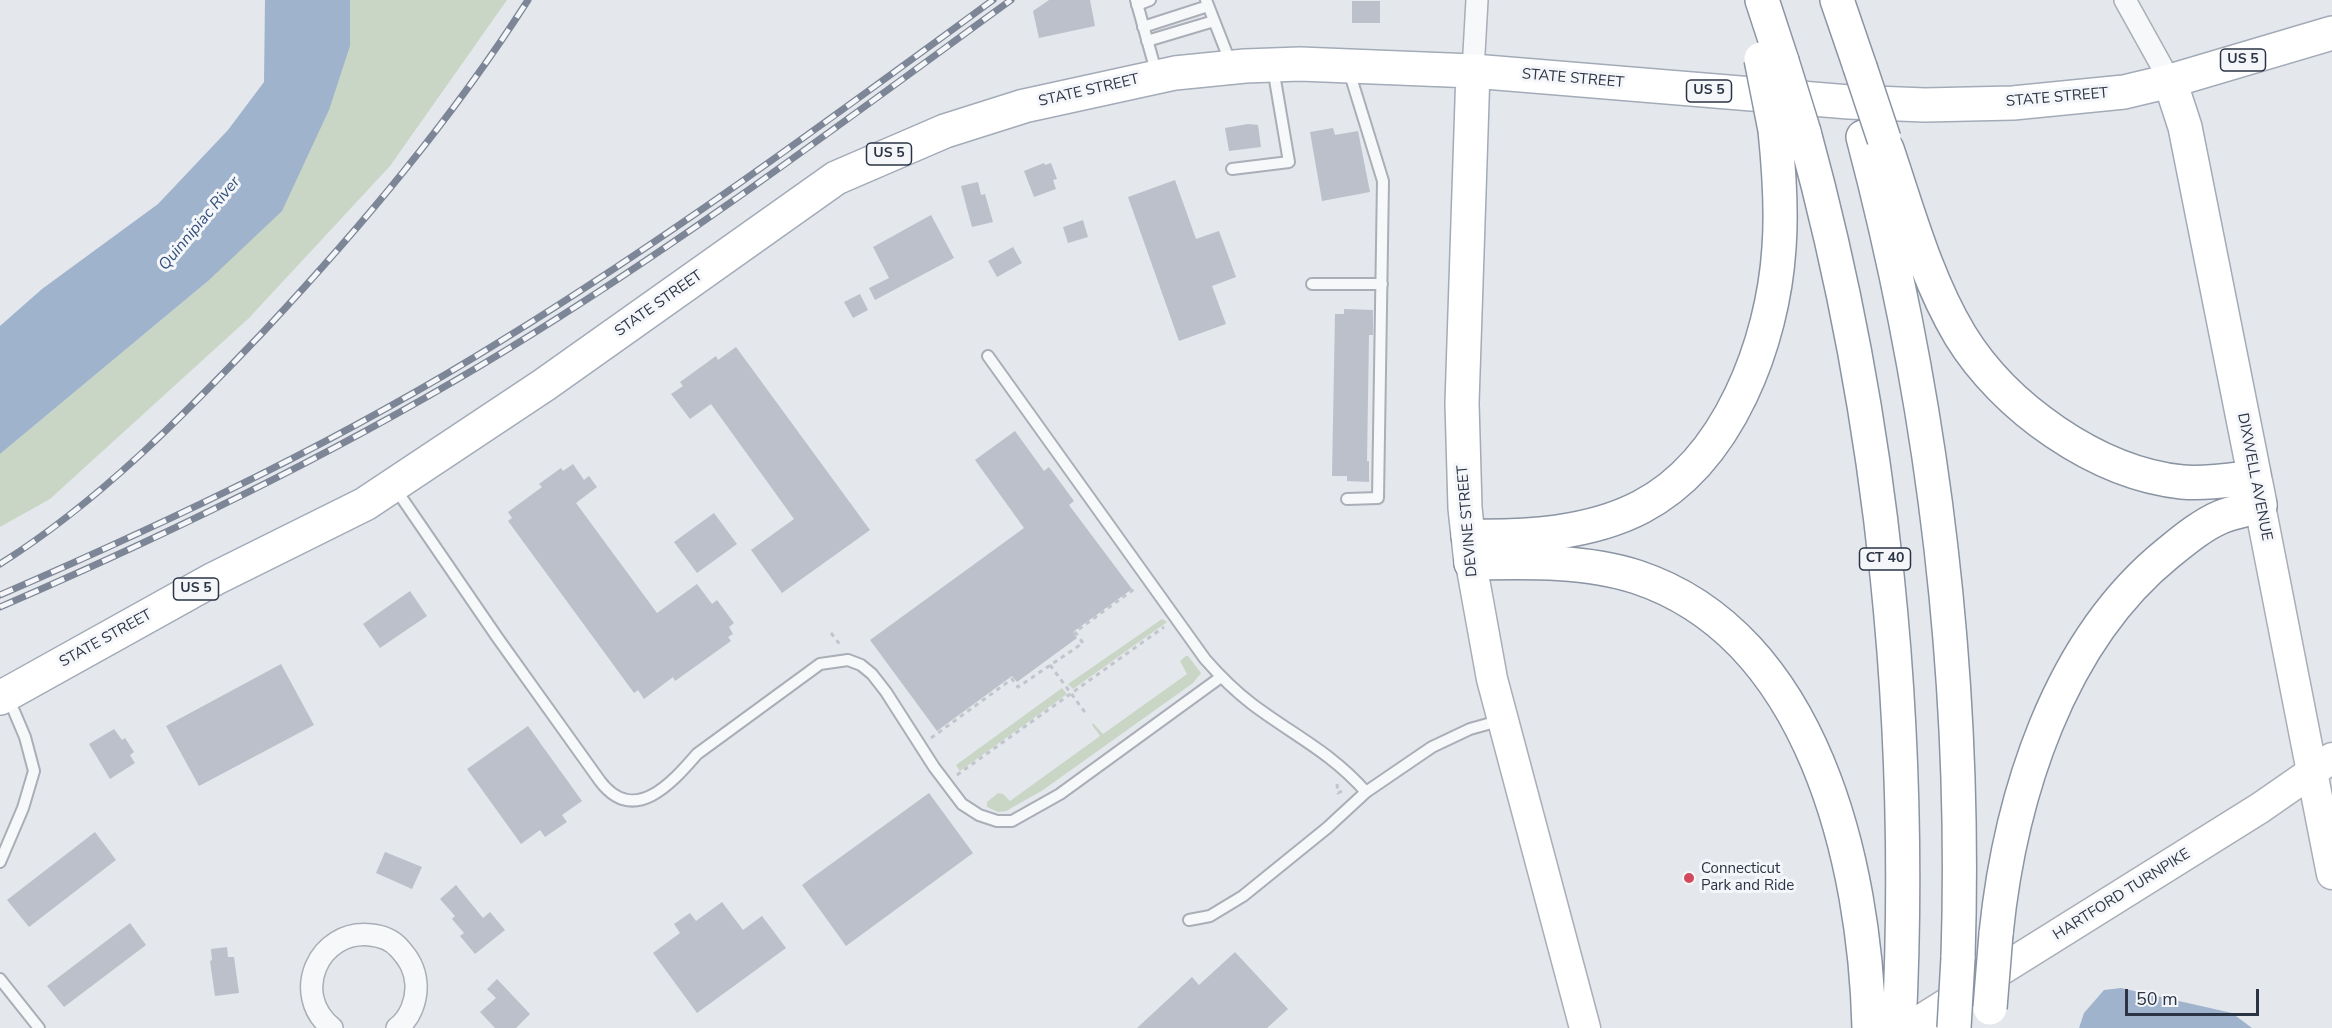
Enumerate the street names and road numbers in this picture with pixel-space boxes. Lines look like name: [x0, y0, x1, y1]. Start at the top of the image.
road number: US 5: [2220, 49, 2266, 71]
street label: STATE STREET: [1521, 66, 1625, 92]
street label: STATE STREET: [1037, 71, 1141, 111]
road number: US 5: [1686, 80, 1732, 102]
street label: STATE STREET: [2005, 85, 2109, 111]
road number: US 5: [866, 143, 912, 165]
street label: STATE STREET: [612, 267, 706, 341]
street label: DIXWELL AVENUE: [2233, 412, 2275, 542]
street label: DEVINE STREET: [1454, 464, 1482, 578]
road number: CT 40: [1860, 548, 1910, 570]
road number: US 5: [174, 578, 218, 600]
street label: STATE STREET: [57, 606, 155, 672]
street label: HARTFORD TURNPIKE: [2050, 845, 2194, 945]

